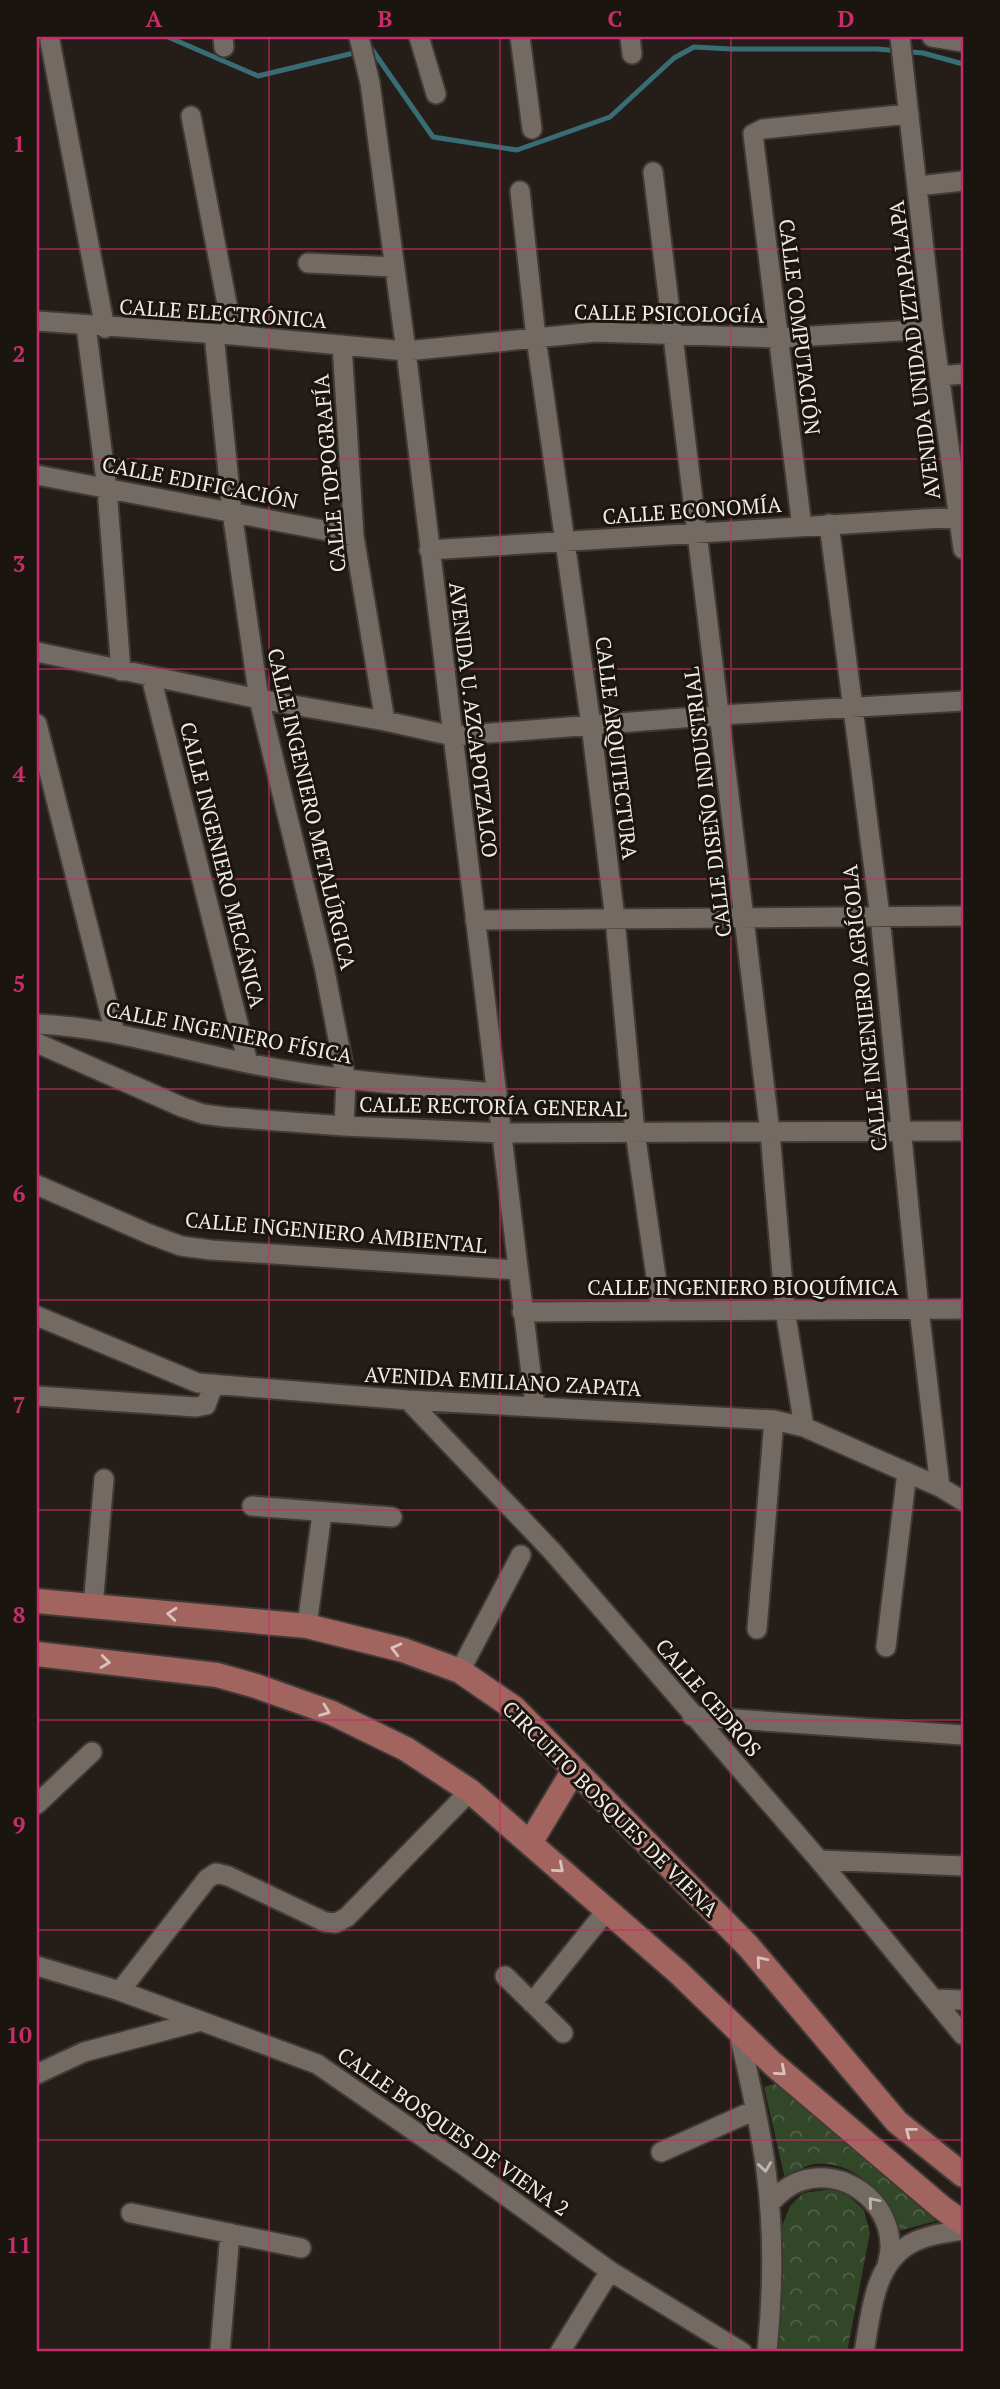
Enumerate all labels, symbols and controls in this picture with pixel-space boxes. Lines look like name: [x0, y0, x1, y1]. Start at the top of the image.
text: A: [146, 3, 163, 34]
text: B: [378, 3, 393, 34]
text: C: [608, 3, 623, 34]
text: D: [838, 3, 855, 34]
text: 1: [13, 128, 26, 159]
street label: AVENIDA UNIDAD IZTAPALAPA: [882, 198, 946, 501]
street label: CALLE COMPUTACIÓN: [773, 217, 827, 437]
street label: CALLE ELECTRÓNICA: [118, 292, 329, 334]
street label: CALLE PSICOLOGÍA: [574, 297, 765, 329]
text: 2: [13, 338, 26, 369]
street label: CALLE TOPOGRAFÍA: [306, 372, 352, 573]
street label: CALLE EDIFICACIÓN: [100, 449, 301, 515]
street label: CALLE ECONOMÍA: [601, 490, 783, 530]
text: 3: [13, 548, 26, 579]
street label: AVENIDA U. AZCAPOTZALCO: [443, 580, 505, 860]
street label: CALLE ARQUITECTURA: [589, 635, 645, 862]
street label: CALLE INGENIERO METALÚRGICA: [261, 645, 363, 973]
street label: CALLE DISEÑO INDUSTRIAL: [676, 665, 737, 939]
street label: CALLE INGENIERO MECÁNICA: [174, 719, 272, 1011]
text: 4: [13, 758, 26, 789]
street label: CALLE INGENIERO AGRÍCOLA: [835, 863, 893, 1153]
text: 5: [13, 968, 26, 999]
street label: CALLE INGENIERO FÍSICA: [104, 994, 355, 1070]
street label: CALLE RECTORÍA GENERAL: [359, 1090, 628, 1122]
text: 6: [13, 1178, 26, 1209]
street label: CALLE INGENIERO AMBIENTAL: [184, 1205, 489, 1259]
street label: CALLE INGENIERO BIOQUÍMICA: [587, 1273, 899, 1301]
street label: AVENIDA EMILIANO ZAPATA: [364, 1360, 643, 1402]
text: 7: [13, 1389, 26, 1420]
text: 8: [13, 1599, 26, 1630]
one-way arrow: [166, 1607, 177, 1622]
street label: CALLE CEDROS: [650, 1632, 768, 1762]
one-way arrow: [390, 1642, 402, 1657]
one-way arrow: [99, 1655, 110, 1670]
street label: CIRCUITO BOSQUES DE VIENA: [496, 1694, 725, 1923]
one-way arrow: [319, 1702, 331, 1716]
text: 9: [13, 1809, 26, 1840]
one-way arrow: [550, 1860, 563, 1872]
one-way arrow: [757, 1956, 769, 1969]
text: 10: [6, 2019, 32, 2050]
street label: CALLE BOSQUES DE VIENA 2: [332, 2040, 575, 2222]
one-way arrow: [773, 2063, 786, 2075]
one-way arrow: [905, 2128, 917, 2141]
one-way arrow: [758, 2161, 773, 2173]
one-way arrow: [868, 2198, 881, 2210]
text: 11: [6, 2229, 32, 2260]

